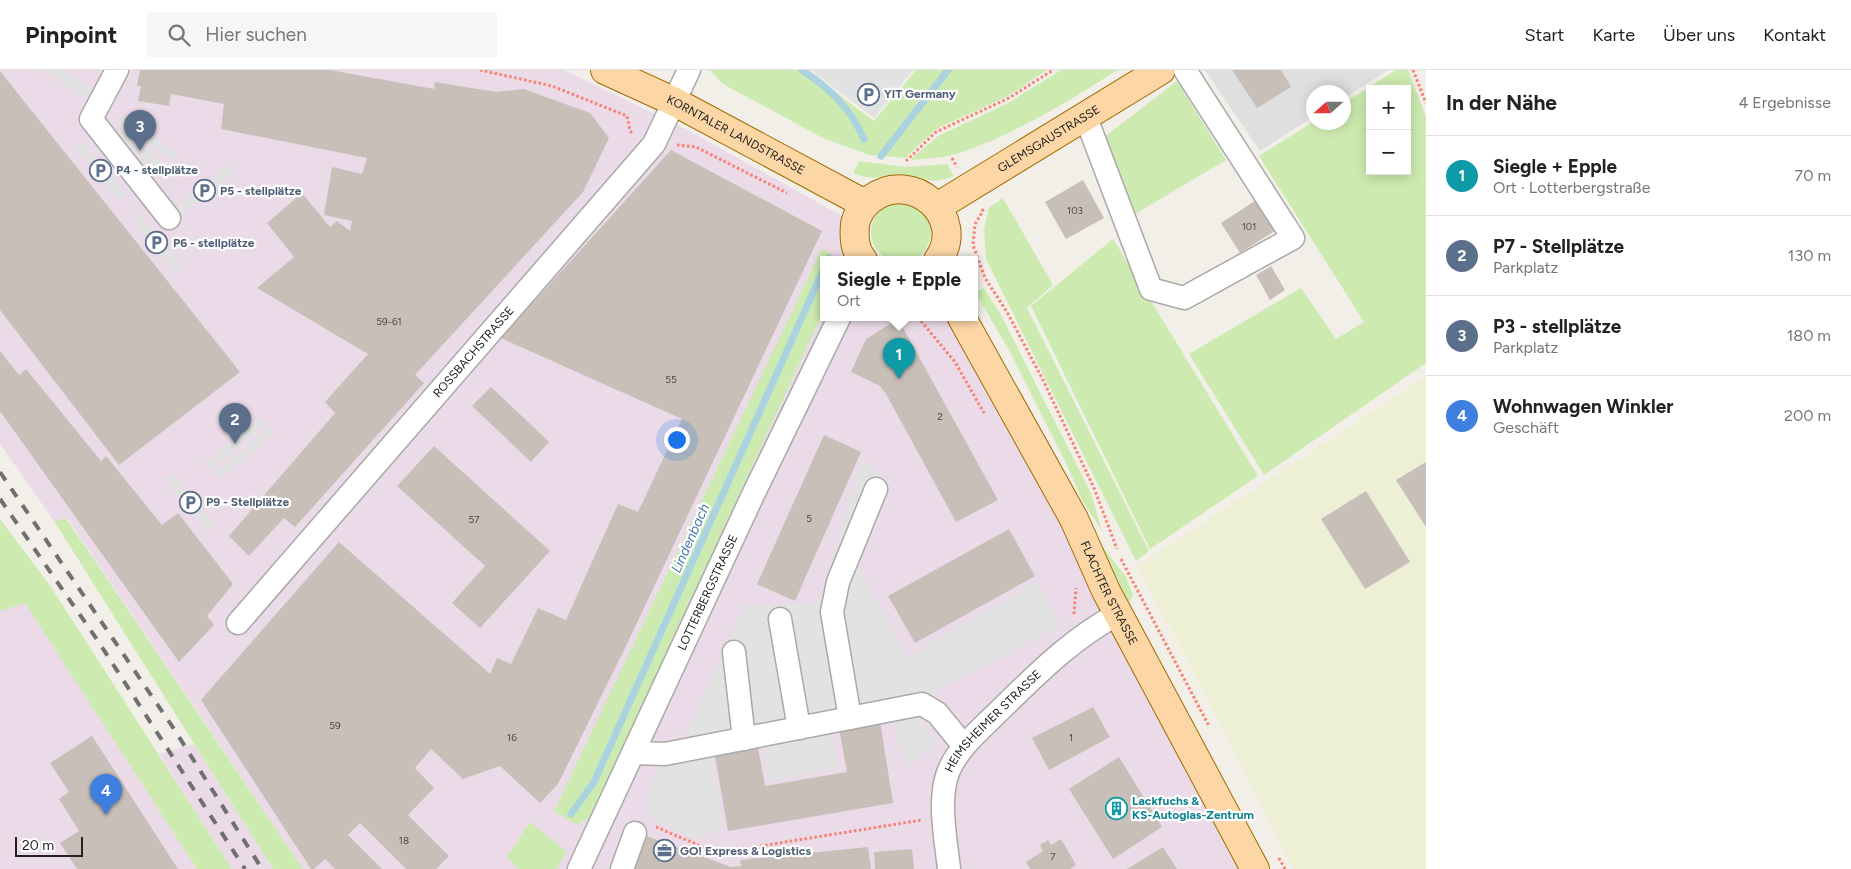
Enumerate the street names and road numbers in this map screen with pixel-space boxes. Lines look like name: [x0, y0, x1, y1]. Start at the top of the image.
street label: KORNTALER LANDSTRASSE: [665, 92, 807, 177]
street label: GLEMSGAUSTRASSE: [995, 102, 1102, 175]
street label: ROSSBACHSTRASSE: [430, 304, 517, 400]
street label: LOTTERBERGSTRASSE: [675, 532, 740, 652]
street label: FLACHTER STRASSE: [1078, 539, 1141, 647]
street label: HEIMSHEIMER STRASSE: [942, 667, 1044, 775]

